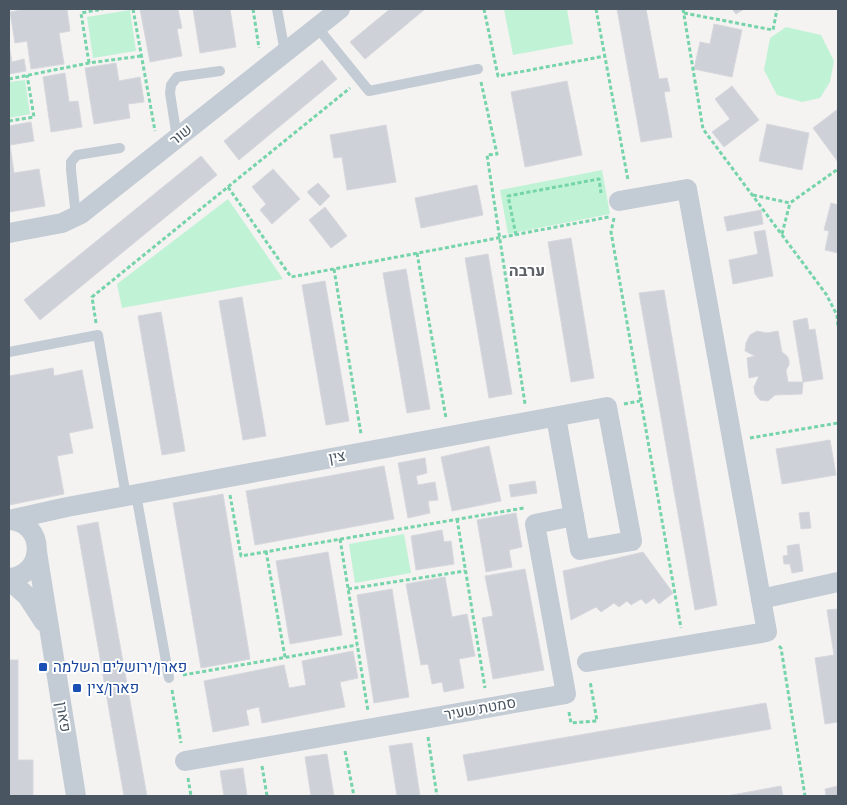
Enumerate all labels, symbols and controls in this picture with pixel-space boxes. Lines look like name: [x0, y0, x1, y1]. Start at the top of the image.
street label: שור: [167, 122, 195, 148]
district label: ערבה: [509, 263, 545, 279]
street label: צין: [327, 448, 347, 466]
place label: פארן/ירושלים השלמה: [53, 660, 187, 675]
marker: פארן/ירושלים השלמה: [37, 661, 49, 673]
place label: פארן/צין: [87, 681, 139, 696]
marker: פארן/צין: [71, 682, 83, 694]
street label: סמטת שעיר: [443, 695, 517, 723]
street label: פארן: [53, 701, 73, 733]

